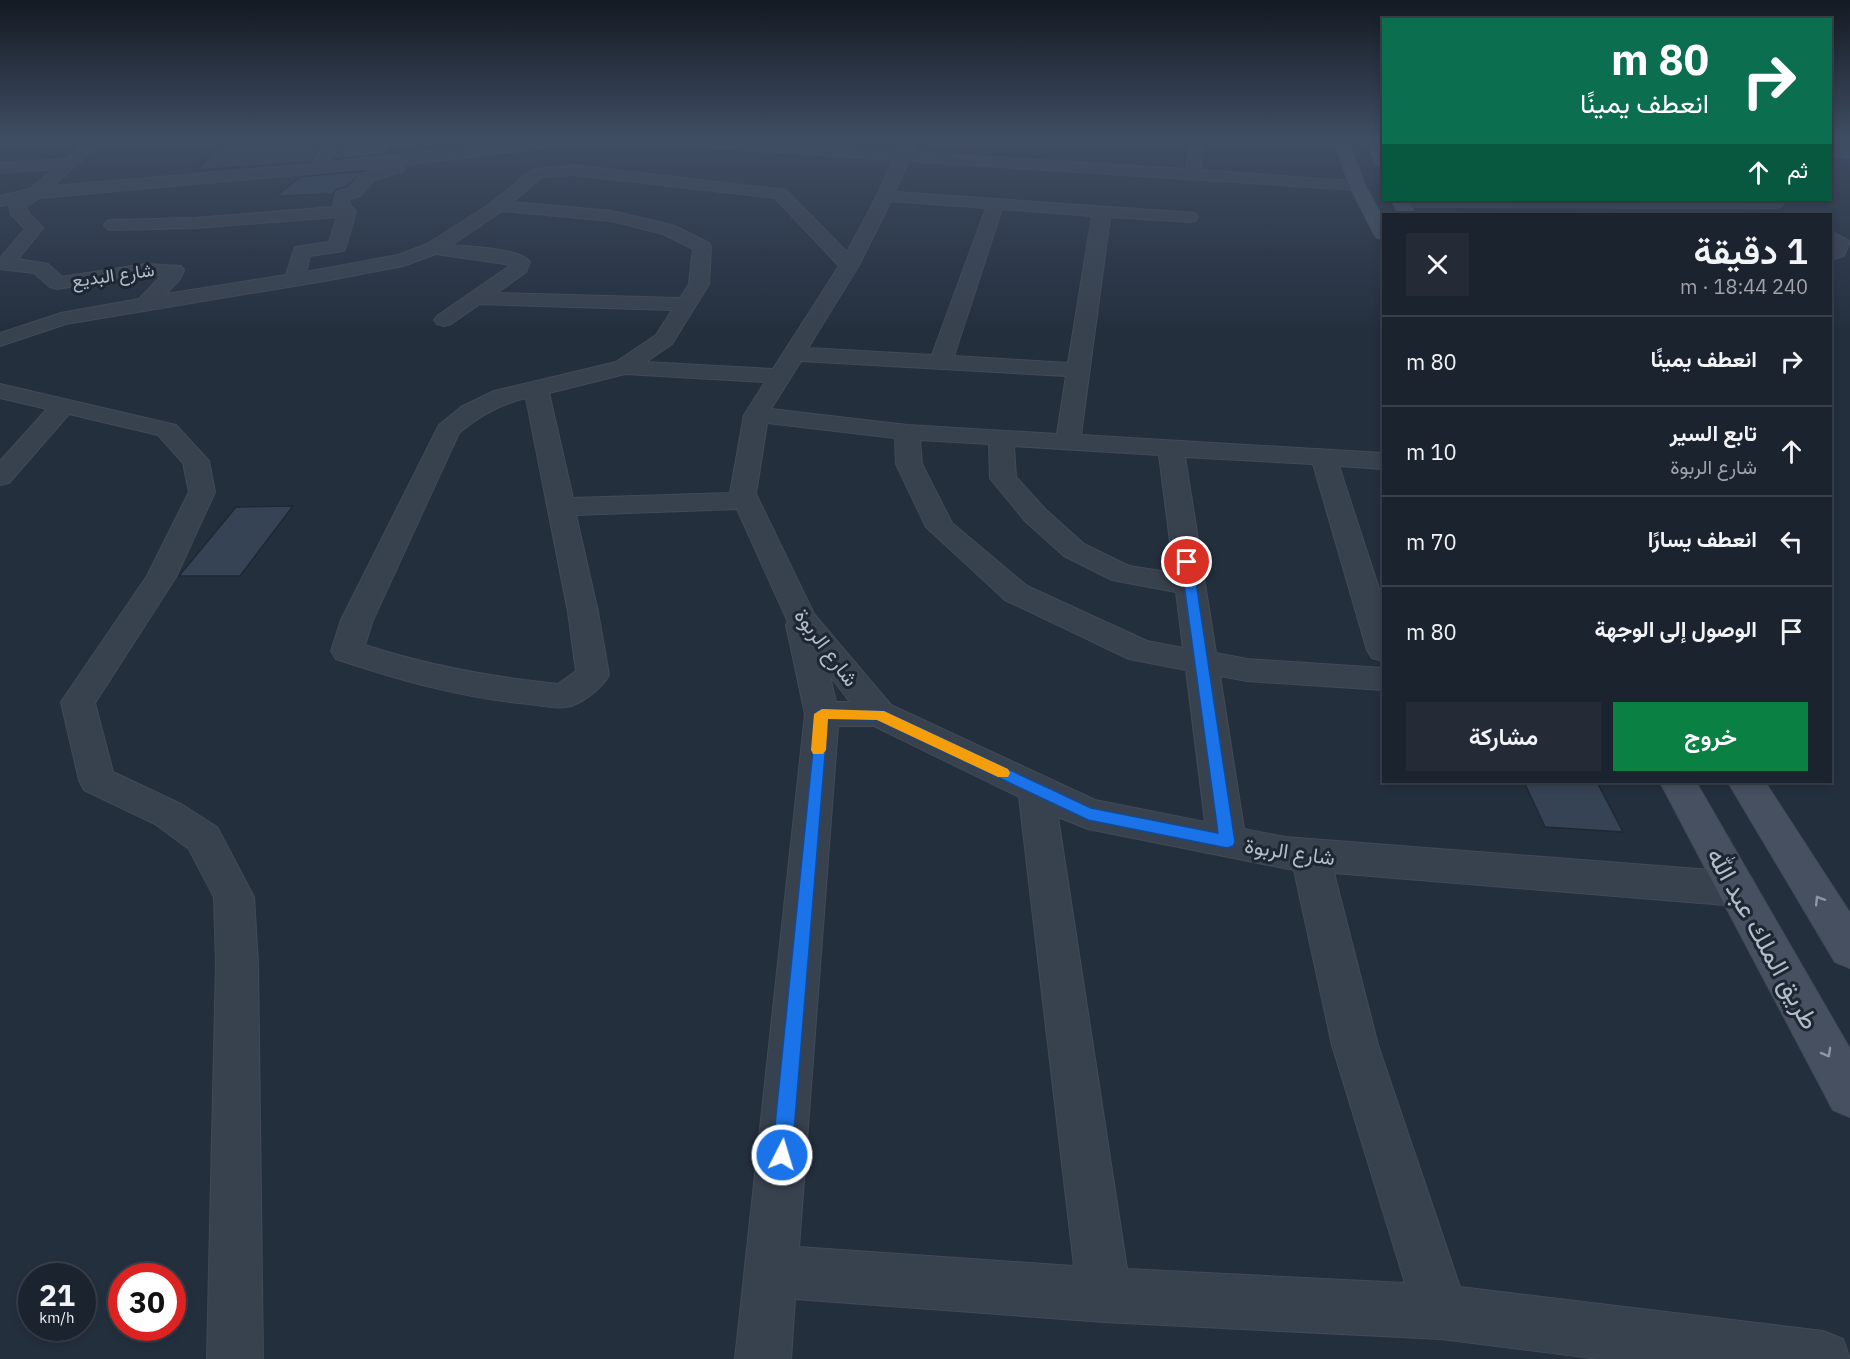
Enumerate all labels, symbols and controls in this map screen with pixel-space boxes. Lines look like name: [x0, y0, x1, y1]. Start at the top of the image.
text: 80 m: [1611, 32, 1709, 87]
icon: right: [1730, 42, 1808, 120]
text: انعطف يمينًا: [1580, 85, 1709, 120]
text: ثم: [1787, 155, 1808, 184]
icon: ahead: [1742, 156, 1775, 189]
text: 1 دقيقة: [1693, 227, 1808, 274]
button: close: [1406, 233, 1469, 296]
street label: شارع البديع: [70, 258, 156, 293]
text: 240 m · 18:44: [1680, 273, 1808, 300]
text: انعطف يمينًا: [1650, 344, 1757, 373]
icon: right: [1775, 345, 1808, 378]
text: 80 m: [1406, 347, 1457, 376]
text: تابع السير: [1670, 418, 1757, 447]
icon: ahead: [1775, 435, 1808, 468]
text: 10 m: [1406, 437, 1457, 466]
text: شارع الربوة: [1670, 453, 1757, 480]
text: انعطف يسارًا: [1648, 524, 1757, 553]
icon: left: [1775, 525, 1808, 558]
text: 70 m: [1406, 527, 1457, 556]
pin: [1161, 536, 1212, 587]
icon: arrive: [1170, 545, 1203, 578]
street label: شارع الربوة: [788, 602, 866, 692]
text: الوصول إلى الوجهة: [1595, 614, 1757, 643]
icon: arrive: [1775, 615, 1808, 648]
text: 80 m: [1406, 617, 1457, 646]
button: مشاركة: [1406, 702, 1601, 771]
button: خروج: [1613, 702, 1808, 771]
street label: شارع الربوة: [1243, 831, 1337, 872]
street label: طريق الملك عبد الله: [1700, 841, 1828, 1035]
one-way arrow: [1815, 896, 1827, 906]
one-way arrow: [1820, 1047, 1831, 1058]
position arrow: [750, 1123, 814, 1187]
speed limit sign: 30: [108, 1263, 186, 1341]
text: 21: [39, 1275, 75, 1314]
text: km/h: [39, 1308, 75, 1327]

